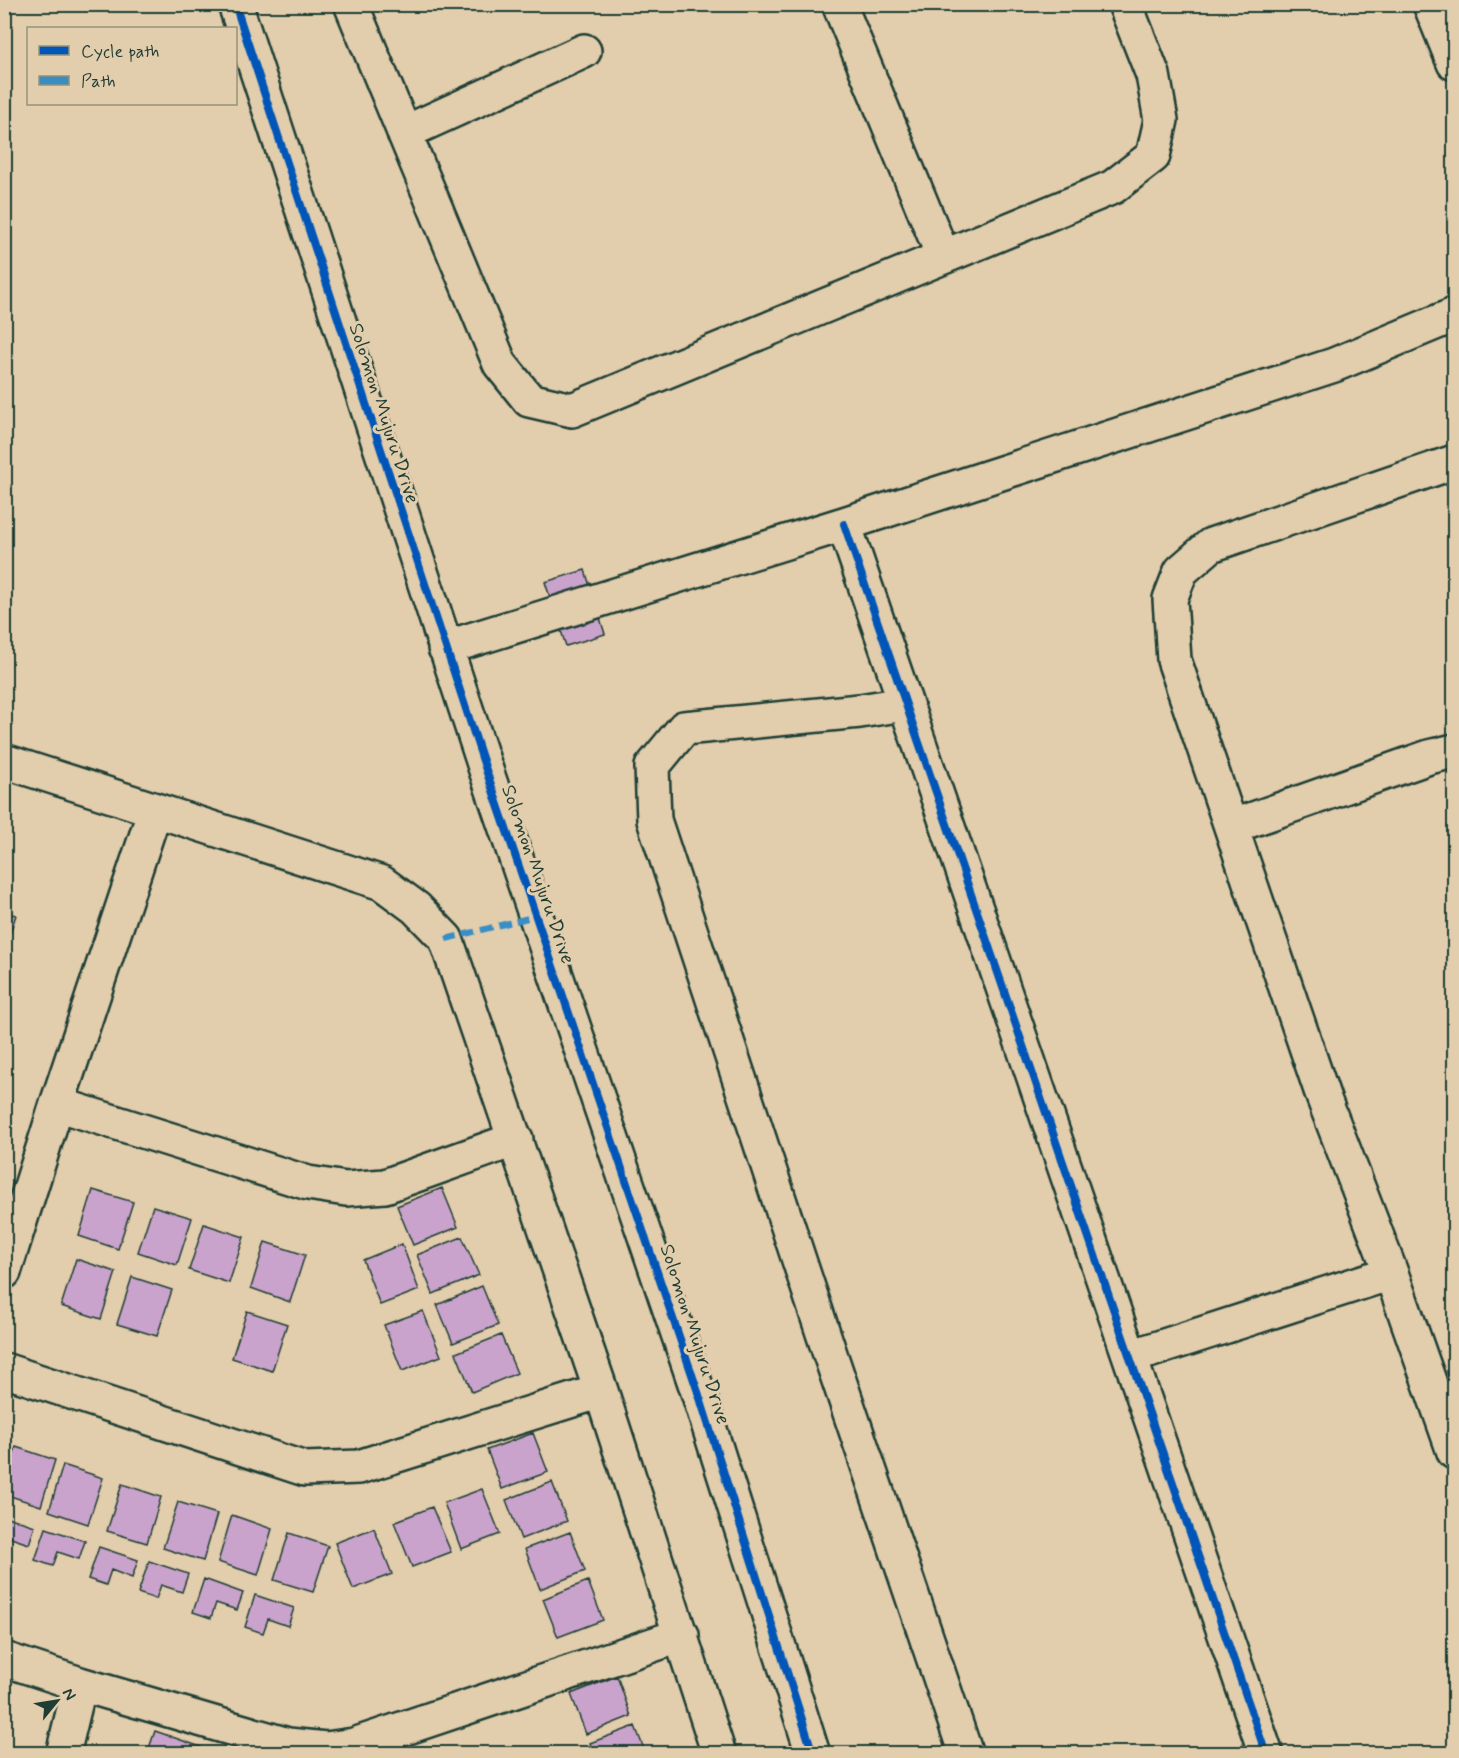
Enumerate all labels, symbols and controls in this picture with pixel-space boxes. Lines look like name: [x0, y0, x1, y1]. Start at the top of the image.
legend: [27, 27, 237, 105]
text: Cycle path: [81, 40, 159, 64]
text: Path: [81, 70, 116, 94]
street label: Solomon Mujuru Drive: [342, 320, 425, 507]
street label: Solomon Mujuru Drive: [494, 781, 581, 968]
street label: Solomon Mujuru Drive: [653, 1241, 736, 1428]
north arrow: [27, 1671, 87, 1731]
text: N: [57, 1684, 80, 1704]

